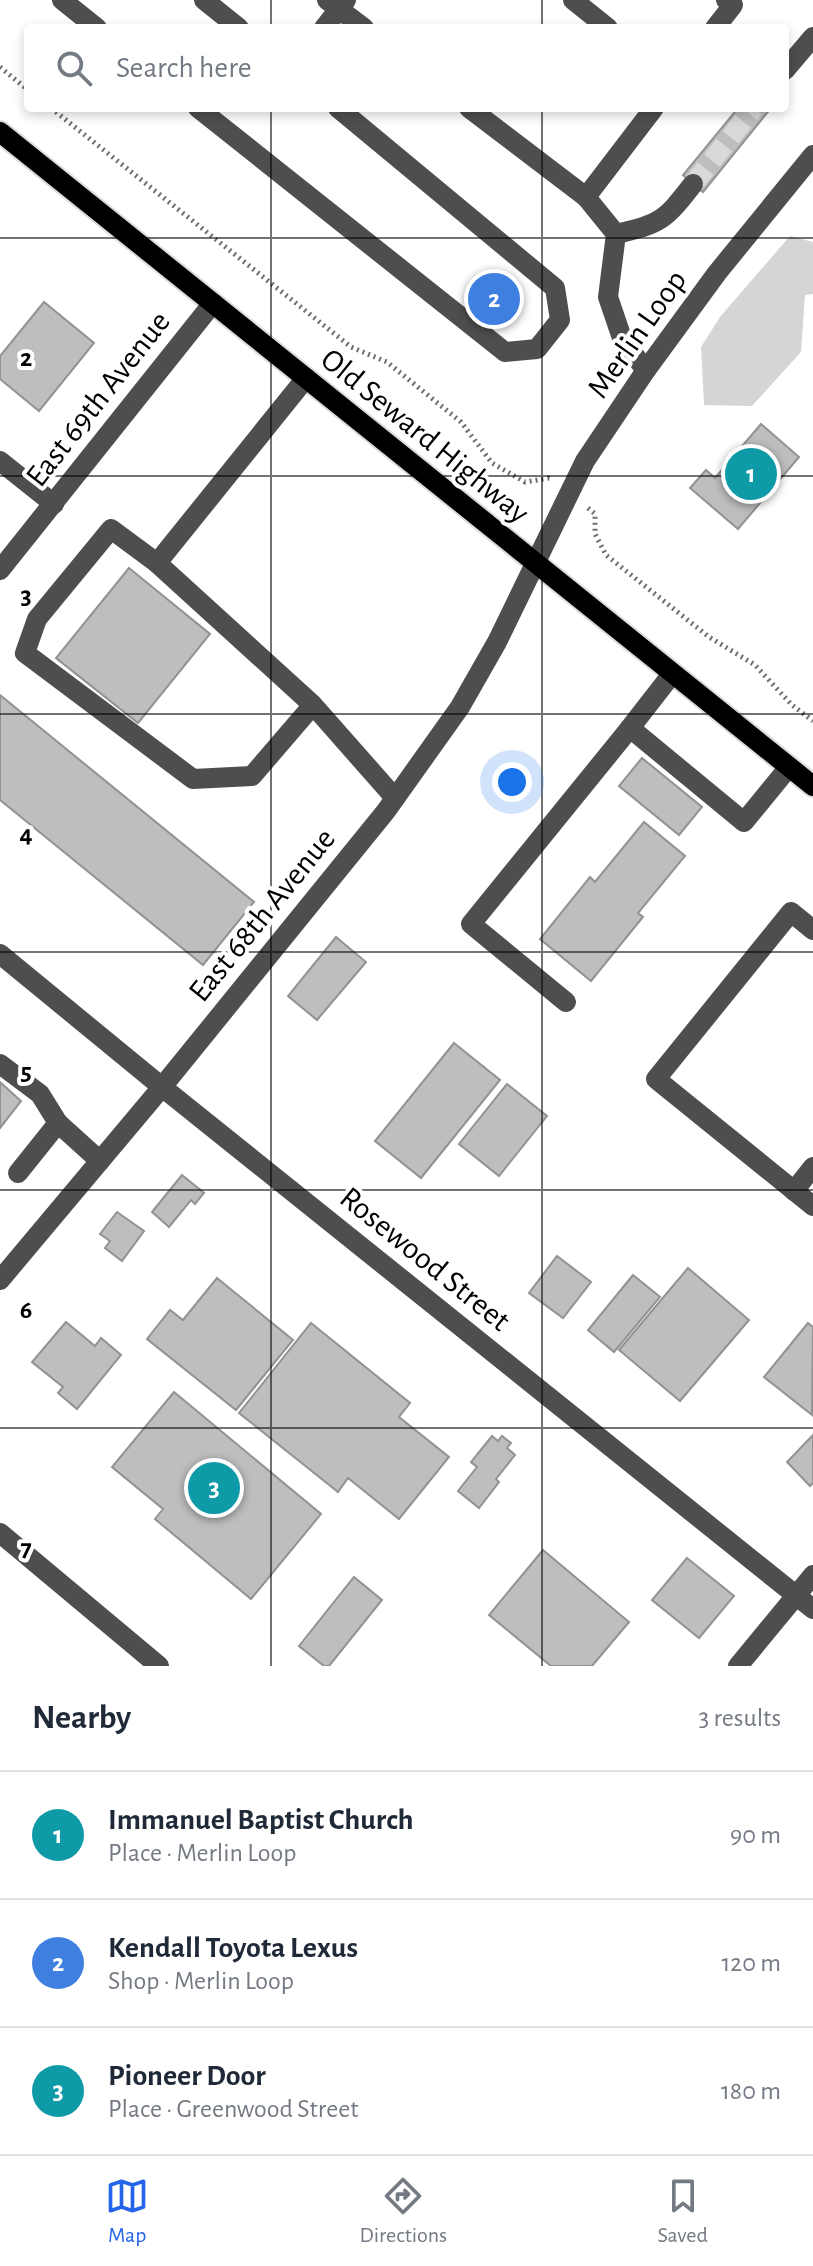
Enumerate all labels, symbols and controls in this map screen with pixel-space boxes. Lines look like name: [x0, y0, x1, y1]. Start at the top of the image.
search box: [24, 24, 789, 112]
icon: search: [52, 46, 96, 90]
text: Search here: [116, 53, 252, 83]
street label: Merlin Loop: [582, 264, 692, 404]
pin: 2: [468, 269, 520, 329]
street label: East 69th Avenue: [20, 305, 176, 493]
street label: Old Seward Highway: [315, 343, 535, 530]
text: 2: [20, 345, 32, 371]
pin: 1: [725, 444, 777, 504]
text: 3: [20, 583, 32, 609]
your location: [492, 762, 532, 802]
text: 4: [19, 821, 33, 847]
street label: East 68th Avenue: [183, 822, 341, 1008]
text: 5: [20, 1059, 32, 1085]
street label: Rosewood Street: [334, 1181, 516, 1337]
text: 6: [20, 1297, 32, 1323]
pin: 3: [188, 1458, 240, 1518]
text: 7: [20, 1535, 32, 1561]
text: Nearby: [32, 1701, 131, 1735]
text: 3 results: [698, 1705, 781, 1731]
text: Immanuel Baptist Church: [108, 1805, 414, 1835]
text: 1: [53, 1822, 63, 1848]
text: 90 m: [730, 1822, 781, 1848]
text: Place · Merlin Loop: [108, 1840, 297, 1866]
text: Kendall Toyota Lexus: [108, 1933, 358, 1963]
text: 2: [52, 1950, 64, 1976]
text: 120 m: [721, 1950, 781, 1976]
text: Shop · Merlin Loop: [108, 1968, 294, 1994]
text: Pioneer Door: [108, 2061, 266, 2091]
text: 3: [52, 2078, 64, 2104]
text: 180 m: [721, 2078, 781, 2104]
text: Place · Greenwood Street: [108, 2096, 358, 2122]
tab: Map: [105, 2174, 149, 2248]
tab: Directions: [359, 2174, 447, 2248]
tab: Saved: [657, 2174, 708, 2248]

